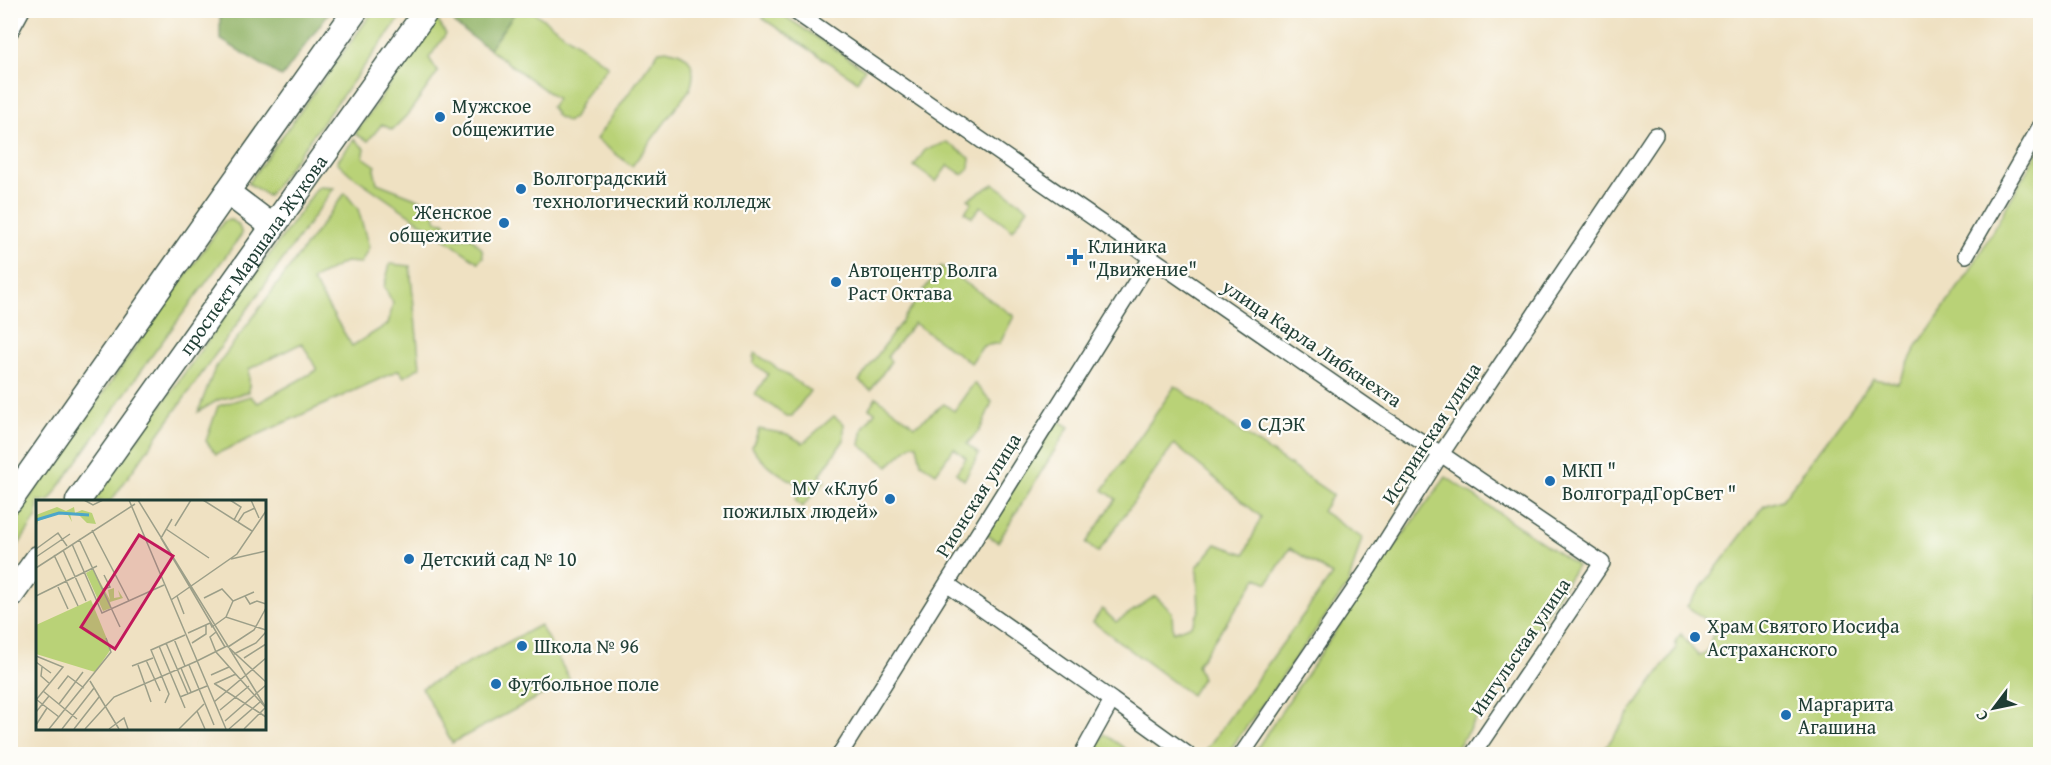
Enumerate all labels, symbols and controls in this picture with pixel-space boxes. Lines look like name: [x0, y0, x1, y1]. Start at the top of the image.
place label: Мужское общежитие: [452, 91, 555, 143]
marker: Мужское общежитие: [433, 110, 447, 124]
street label: проспект Маршала Жукова: [171, 148, 334, 361]
place label: Волгоградский технологический колледж: [533, 163, 771, 215]
marker: Волгоградский технологический колледж: [514, 182, 528, 196]
place label: Женское общежитие: [389, 197, 492, 249]
marker: Женское общежитие: [497, 216, 511, 230]
place label: Клиника "Движение": [1088, 231, 1197, 283]
marker: Клиника "Движение": [1066, 248, 1084, 266]
place label: Автоцентр Волга Раст Октава: [848, 255, 998, 307]
street label: улица Карла Либкнехта: [1216, 271, 1408, 414]
marker: Автоцентр Волга Раст Октава: [829, 275, 843, 289]
street label: Истринская улица: [1374, 356, 1488, 509]
place label: СДЭК: [1258, 409, 1306, 438]
marker: СДЭК: [1239, 417, 1253, 431]
street label: Рионская улица: [928, 427, 1028, 563]
place label: МКП " ВолгоградГорСвет ": [1562, 455, 1736, 507]
place label: МУ «Клуб пожилых людей»: [723, 473, 878, 525]
marker: МКП " ВолгоградГорСвет ": [1543, 474, 1557, 488]
marker: МУ «Клуб пожилых людей»: [883, 492, 897, 506]
inset map: [36, 500, 266, 729]
place label: Детский сад № 10: [420, 544, 577, 573]
marker: Детский сад № 10: [402, 552, 416, 566]
street label: Ингульская улица: [1462, 571, 1577, 722]
place label: Храм Святого Иосифа Астраханского: [1707, 611, 1900, 663]
marker: Храм Святого Иосифа Астраханского: [1688, 630, 1702, 644]
place label: Школа № 96: [534, 631, 639, 660]
marker: Школа № 96: [515, 639, 529, 653]
place label: Футбольное поле: [508, 669, 659, 698]
marker: Футбольное поле: [489, 677, 503, 691]
north arrow: [1964, 678, 2024, 738]
place label: Маргарита Агашина: [1798, 689, 1894, 741]
text: С: [1969, 706, 1994, 726]
marker: Маргарита Агашина: [1779, 708, 1793, 722]

